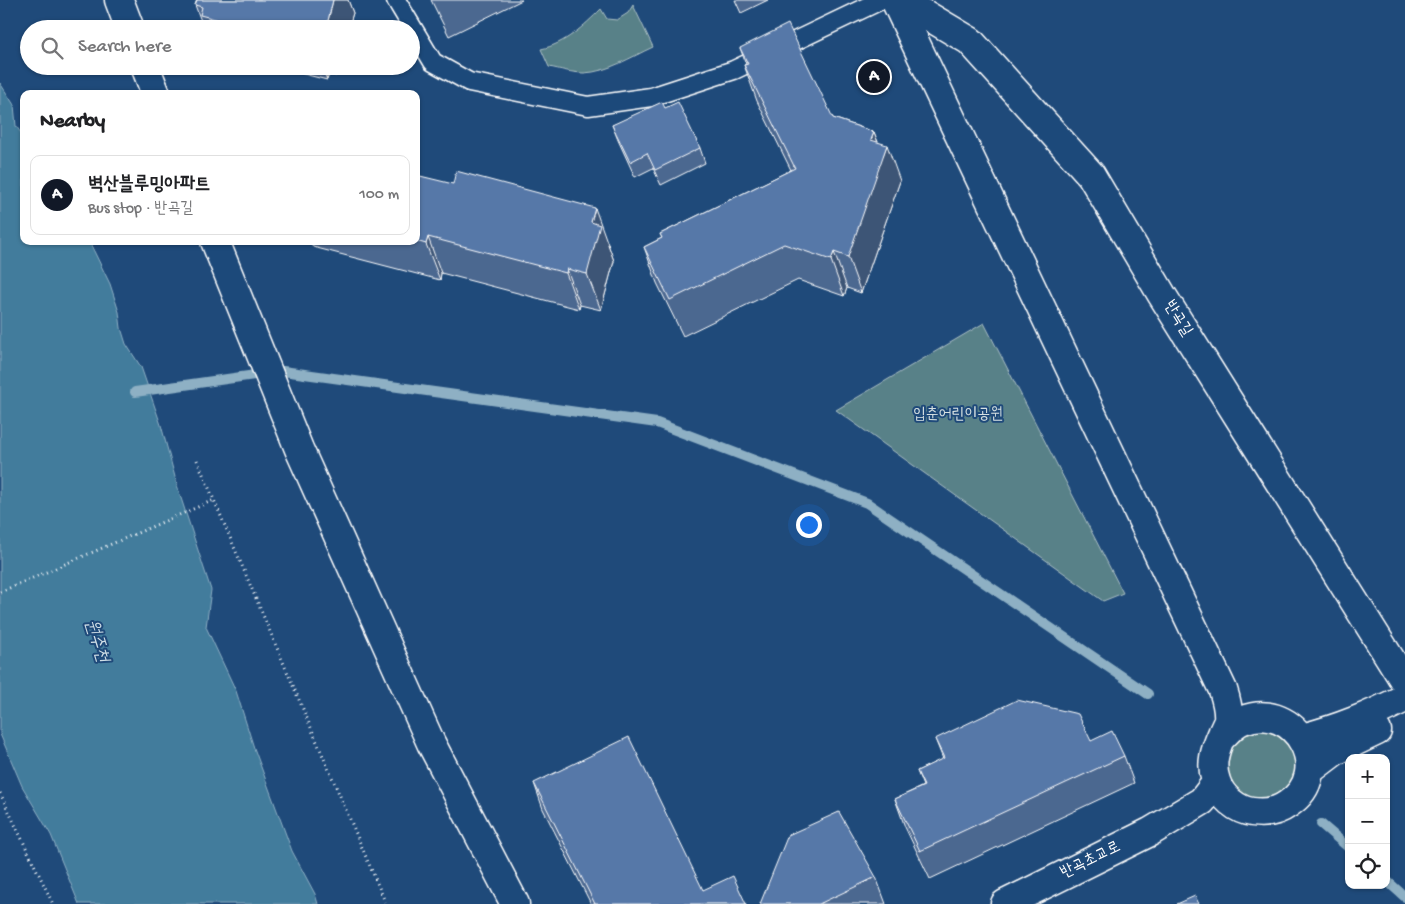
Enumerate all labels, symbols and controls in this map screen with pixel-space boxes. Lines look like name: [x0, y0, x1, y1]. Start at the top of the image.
search box: [20, 20, 420, 75]
icon: search: [38, 34, 66, 62]
text: Search here: [78, 36, 172, 59]
pin: A: [858, 58, 890, 96]
text: Nearby: [40, 110, 105, 135]
text: 벽산블루밍아파트: [88, 174, 210, 197]
text: A: [52, 186, 62, 205]
text: 100 m: [359, 186, 399, 205]
text: Bus stop · 반곡길: [88, 200, 193, 219]
street label: 반곡길: [1159, 298, 1195, 341]
park label: 입춘어린이공원: [913, 405, 1003, 425]
your location: [796, 512, 822, 538]
water label: 원주천: [80, 617, 113, 666]
map controls: [1345, 754, 1390, 889]
button: +: [1345, 754, 1390, 799]
button: −: [1345, 799, 1390, 844]
street label: 반곡초교로: [1058, 838, 1124, 884]
button: locate: [1345, 844, 1390, 889]

